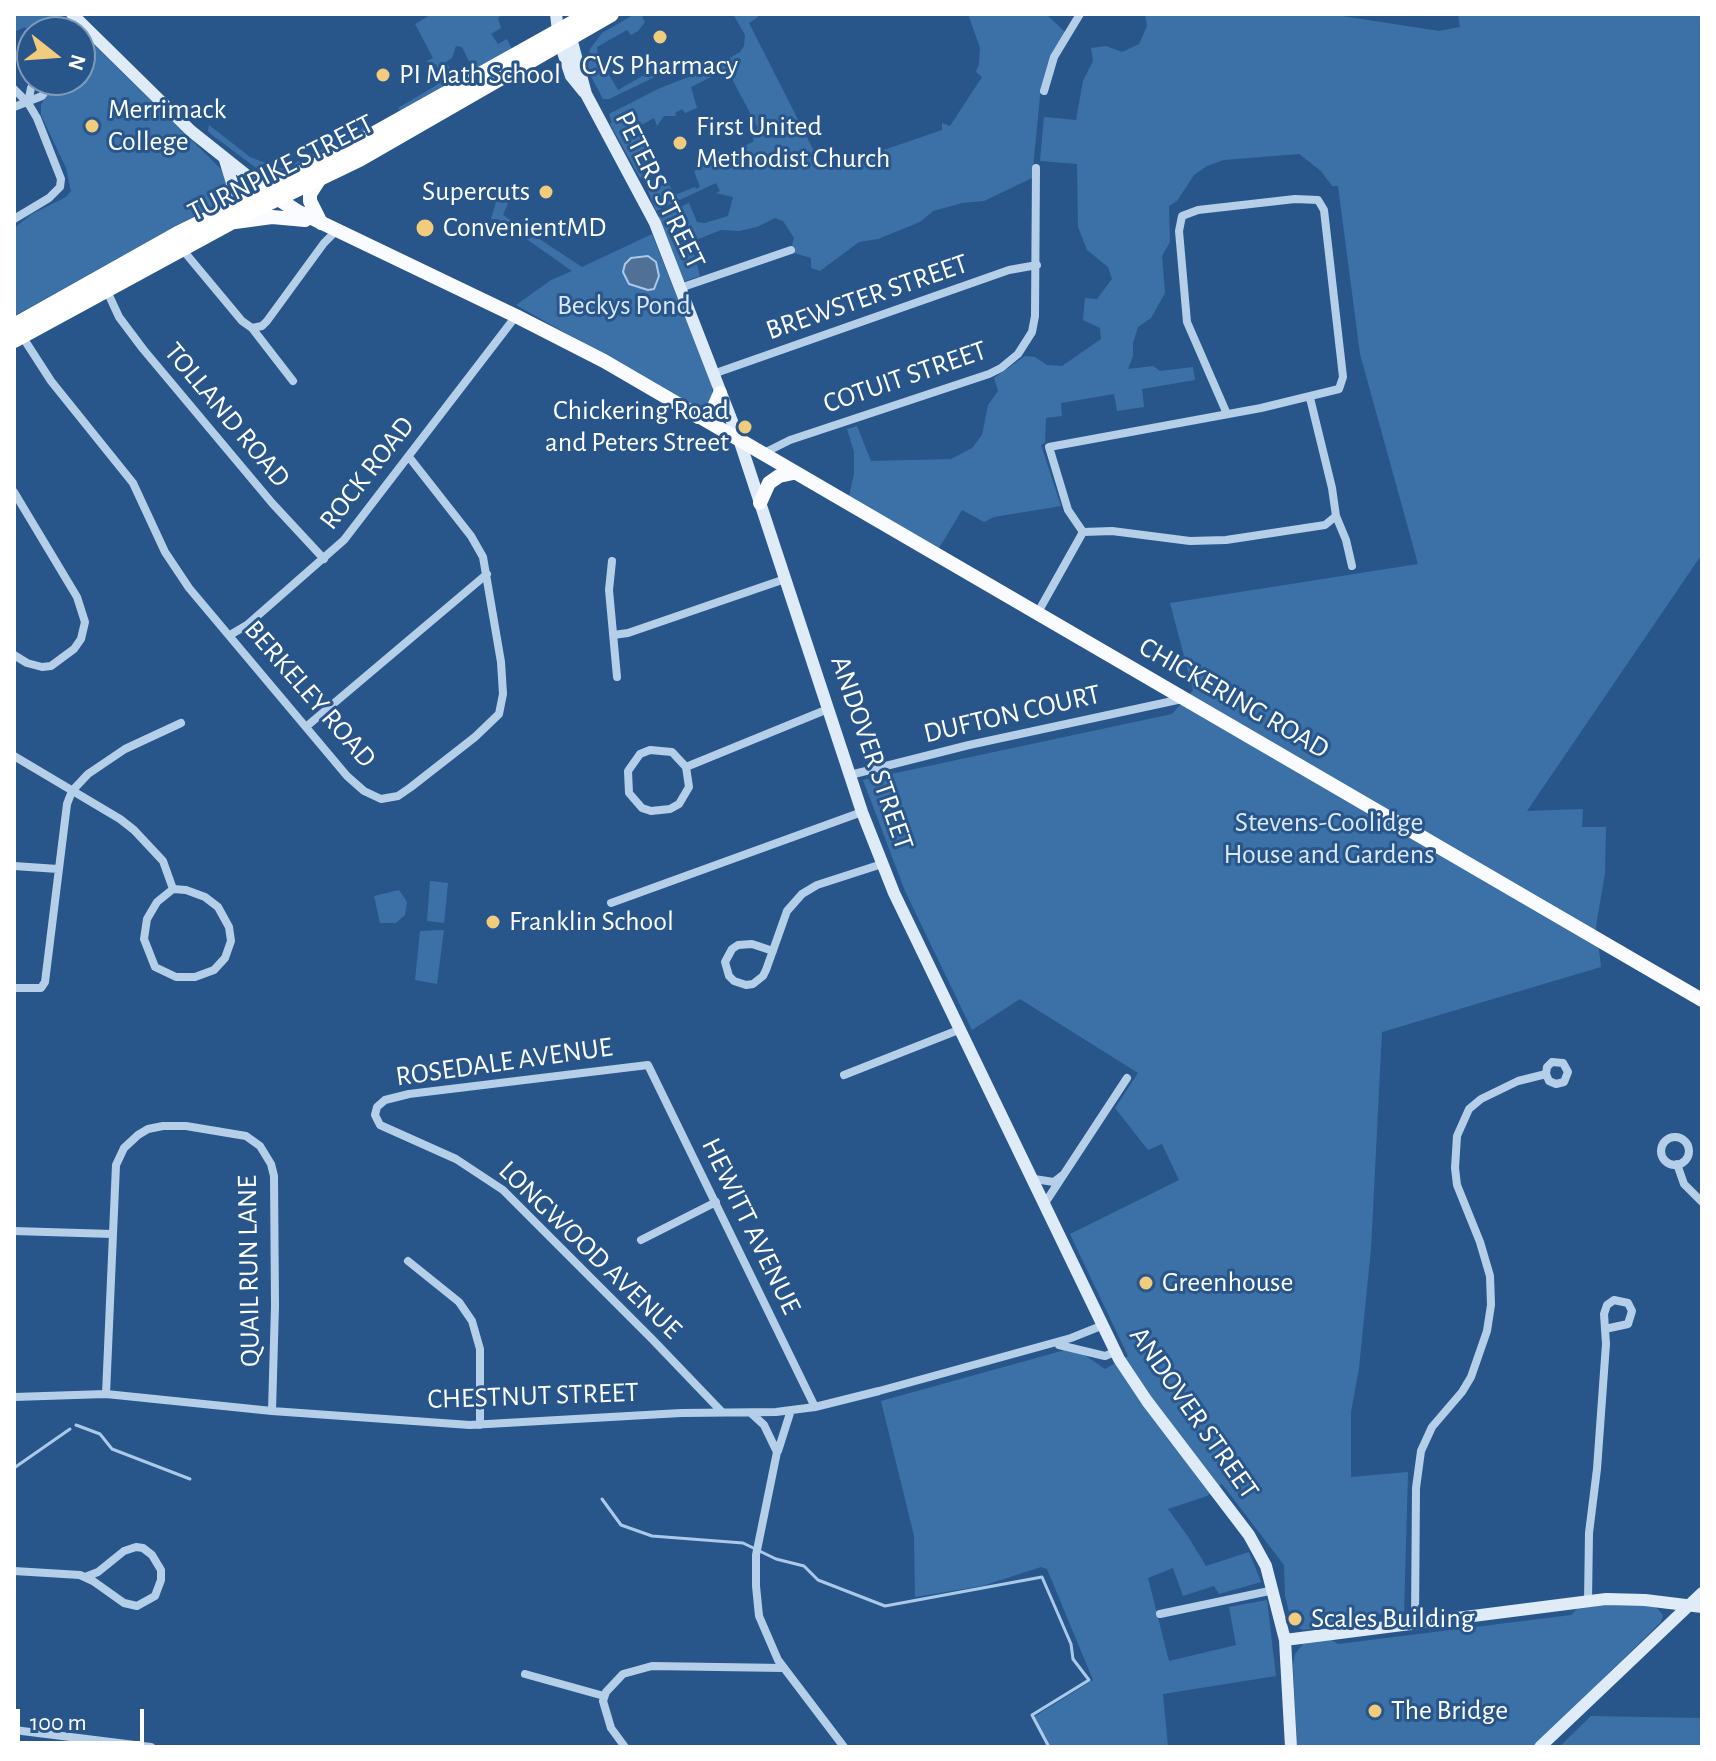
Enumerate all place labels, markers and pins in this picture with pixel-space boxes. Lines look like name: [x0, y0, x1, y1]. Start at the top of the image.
marker: CVS Pharmacy: [651, 28, 669, 46]
place label: CVS Pharmacy: [582, 49, 738, 83]
place label: PI Math School: [399, 58, 561, 92]
marker: PI Math School: [374, 66, 392, 84]
place label: Merrimack College: [108, 93, 226, 159]
place label: First United Methodist Church: [696, 110, 890, 176]
marker: Merrimack College: [83, 117, 101, 135]
marker: First United Methodist Church: [671, 134, 689, 152]
place label: Supercuts: [422, 175, 530, 209]
marker: Supercuts: [537, 183, 555, 201]
place label: ConvenientMD: [443, 211, 606, 245]
marker: ConvenientMD: [414, 217, 436, 239]
place label: Chickering Road and Peters Street: [545, 394, 729, 460]
marker: Chickering Road and Peters Street: [736, 418, 754, 436]
place label: Franklin School: [509, 905, 674, 939]
marker: Franklin School: [484, 913, 502, 931]
place label: Greenhouse: [1162, 1266, 1293, 1300]
marker: Greenhouse: [1137, 1274, 1155, 1292]
place label: Scales Building: [1311, 1602, 1474, 1636]
marker: Scales Building: [1286, 1610, 1304, 1628]
place label: The Bridge: [1391, 1694, 1508, 1728]
marker: The Bridge: [1366, 1702, 1384, 1720]

